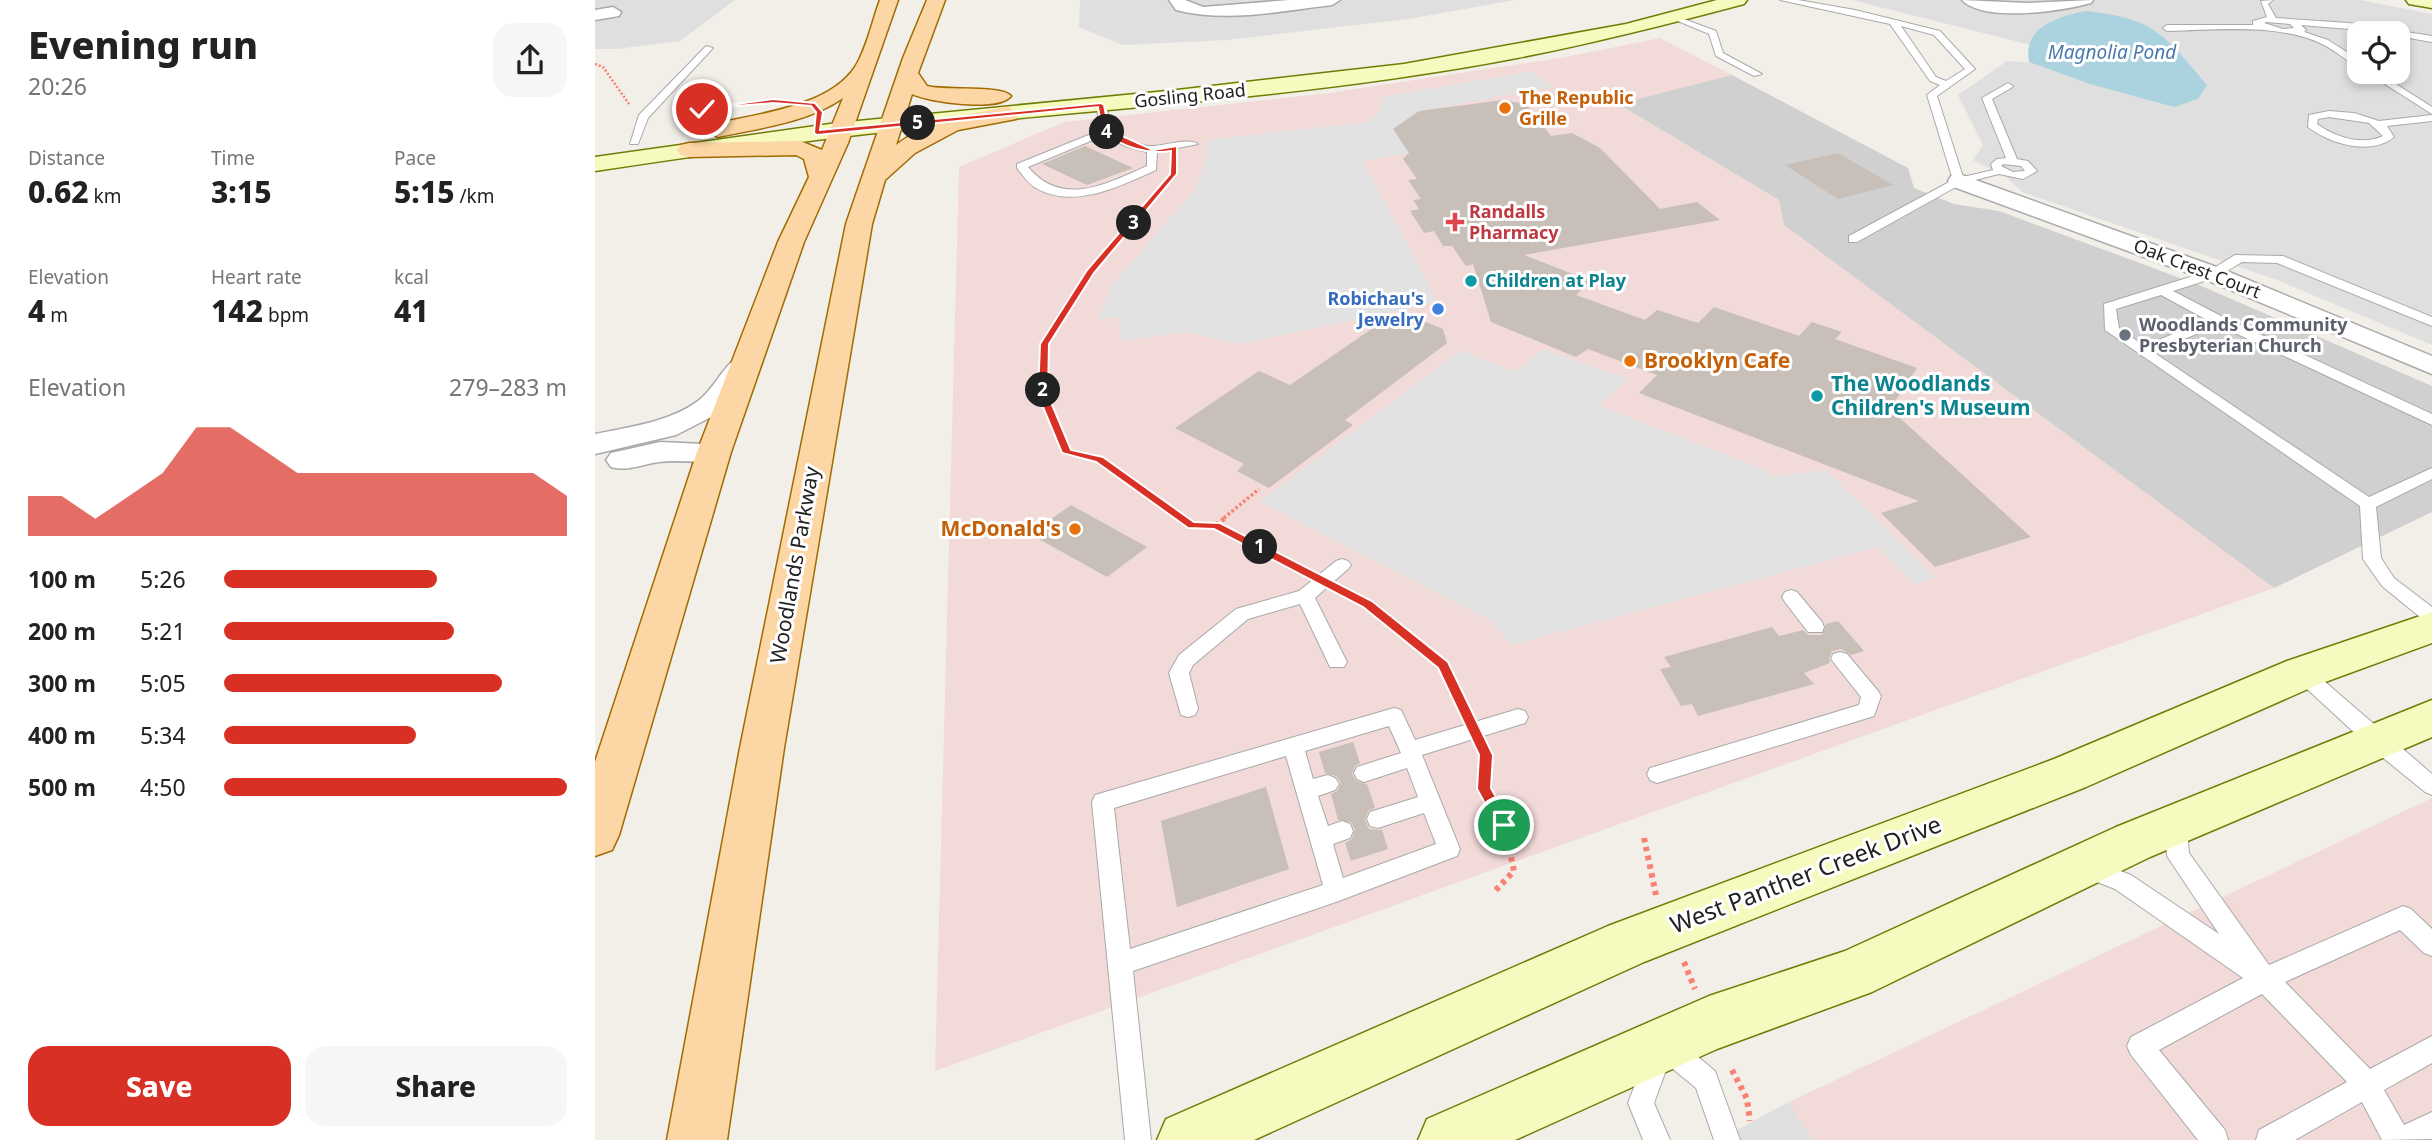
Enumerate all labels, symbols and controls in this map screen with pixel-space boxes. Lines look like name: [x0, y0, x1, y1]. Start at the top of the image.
text: Evening run: [28, 18, 258, 70]
map controls: [2347, 21, 2410, 84]
button: locate: [2347, 21, 2410, 84]
button: share: [493, 23, 567, 97]
water label: Magnolia Pond: [2048, 39, 2177, 65]
text: 20:26: [28, 70, 87, 102]
street label: Gosling Road: [1133, 77, 1247, 113]
pin: [672, 79, 732, 139]
place label: The Republic Grille: [1519, 85, 1634, 130]
icon: check: [683, 90, 721, 128]
marker: The Republic Grille: [1497, 100, 1513, 116]
pin: 5: [901, 106, 935, 140]
text: 5: [912, 109, 923, 135]
pin: 4: [1089, 114, 1125, 150]
text: 4: [1101, 118, 1112, 144]
text: Distance: [28, 145, 105, 171]
text: Time: [211, 145, 255, 171]
text: Pace: [394, 145, 436, 171]
text: 0.62: [28, 171, 89, 212]
text: 3:15: [211, 171, 272, 212]
text: 5:15: [394, 171, 455, 212]
text: km: [89, 183, 121, 209]
text: /km: [455, 183, 495, 209]
place label: Randalls Pharmacy: [1469, 199, 1559, 244]
pin: 3: [1117, 206, 1151, 241]
text: 3: [1128, 209, 1139, 235]
marker: Randalls Pharmacy: [1447, 214, 1463, 230]
street label: Oak Crest Court: [2130, 233, 2265, 303]
text: Elevation: [28, 264, 109, 290]
text: Heart rate: [211, 264, 302, 290]
text: kcal: [394, 264, 429, 290]
place label: Children at Play: [1485, 268, 1627, 292]
marker: Children at Play: [1463, 273, 1479, 289]
place label: Robichau's Jewelry: [1327, 286, 1425, 331]
text: 4: [28, 290, 45, 331]
text: 142: [211, 290, 263, 331]
text: 41: [394, 290, 429, 331]
marker: Robichau's Jewelry: [1430, 301, 1446, 317]
text: m: [45, 302, 68, 328]
text: bpm: [263, 302, 309, 328]
place label: Woodlands Community Presbyterian Church: [2139, 312, 2348, 357]
marker: Woodlands Community Presbyterian Church: [2117, 327, 2133, 343]
place label: Brooklyn Cafe: [1644, 346, 1790, 374]
marker: Brooklyn Cafe: [1622, 353, 1638, 369]
place label: The Woodlands Children's Museum: [1831, 369, 2031, 421]
text: Elevation: [28, 371, 126, 403]
text: 279–283 m: [449, 371, 567, 403]
pin: 2: [1025, 372, 1061, 408]
text: 2: [1037, 376, 1048, 402]
marker: The Woodlands Children's Museum: [1809, 388, 1825, 404]
street label: Woodlands Parkway: [763, 464, 825, 665]
place label: McDonald's: [941, 514, 1061, 542]
marker: McDonald's: [1067, 521, 1083, 537]
pin: 1: [1243, 530, 1277, 564]
text: 1: [1254, 533, 1265, 559]
text: 100 m: [28, 563, 96, 595]
text: 5:26: [140, 563, 186, 595]
text: 200 m: [28, 615, 96, 647]
text: 5:21: [140, 615, 186, 647]
text: 300 m: [28, 667, 96, 699]
text: 5:05: [140, 667, 186, 699]
text: 400 m: [28, 719, 96, 751]
text: 5:34: [140, 719, 186, 751]
text: 500 m: [28, 771, 96, 803]
text: 4:50: [140, 771, 186, 803]
pin: [1474, 795, 1534, 855]
icon: arrive: [1485, 806, 1523, 844]
street label: West Panther Creek Drive: [1665, 807, 1946, 941]
button: Save: [28, 1046, 291, 1126]
button: Share: [305, 1046, 567, 1126]

